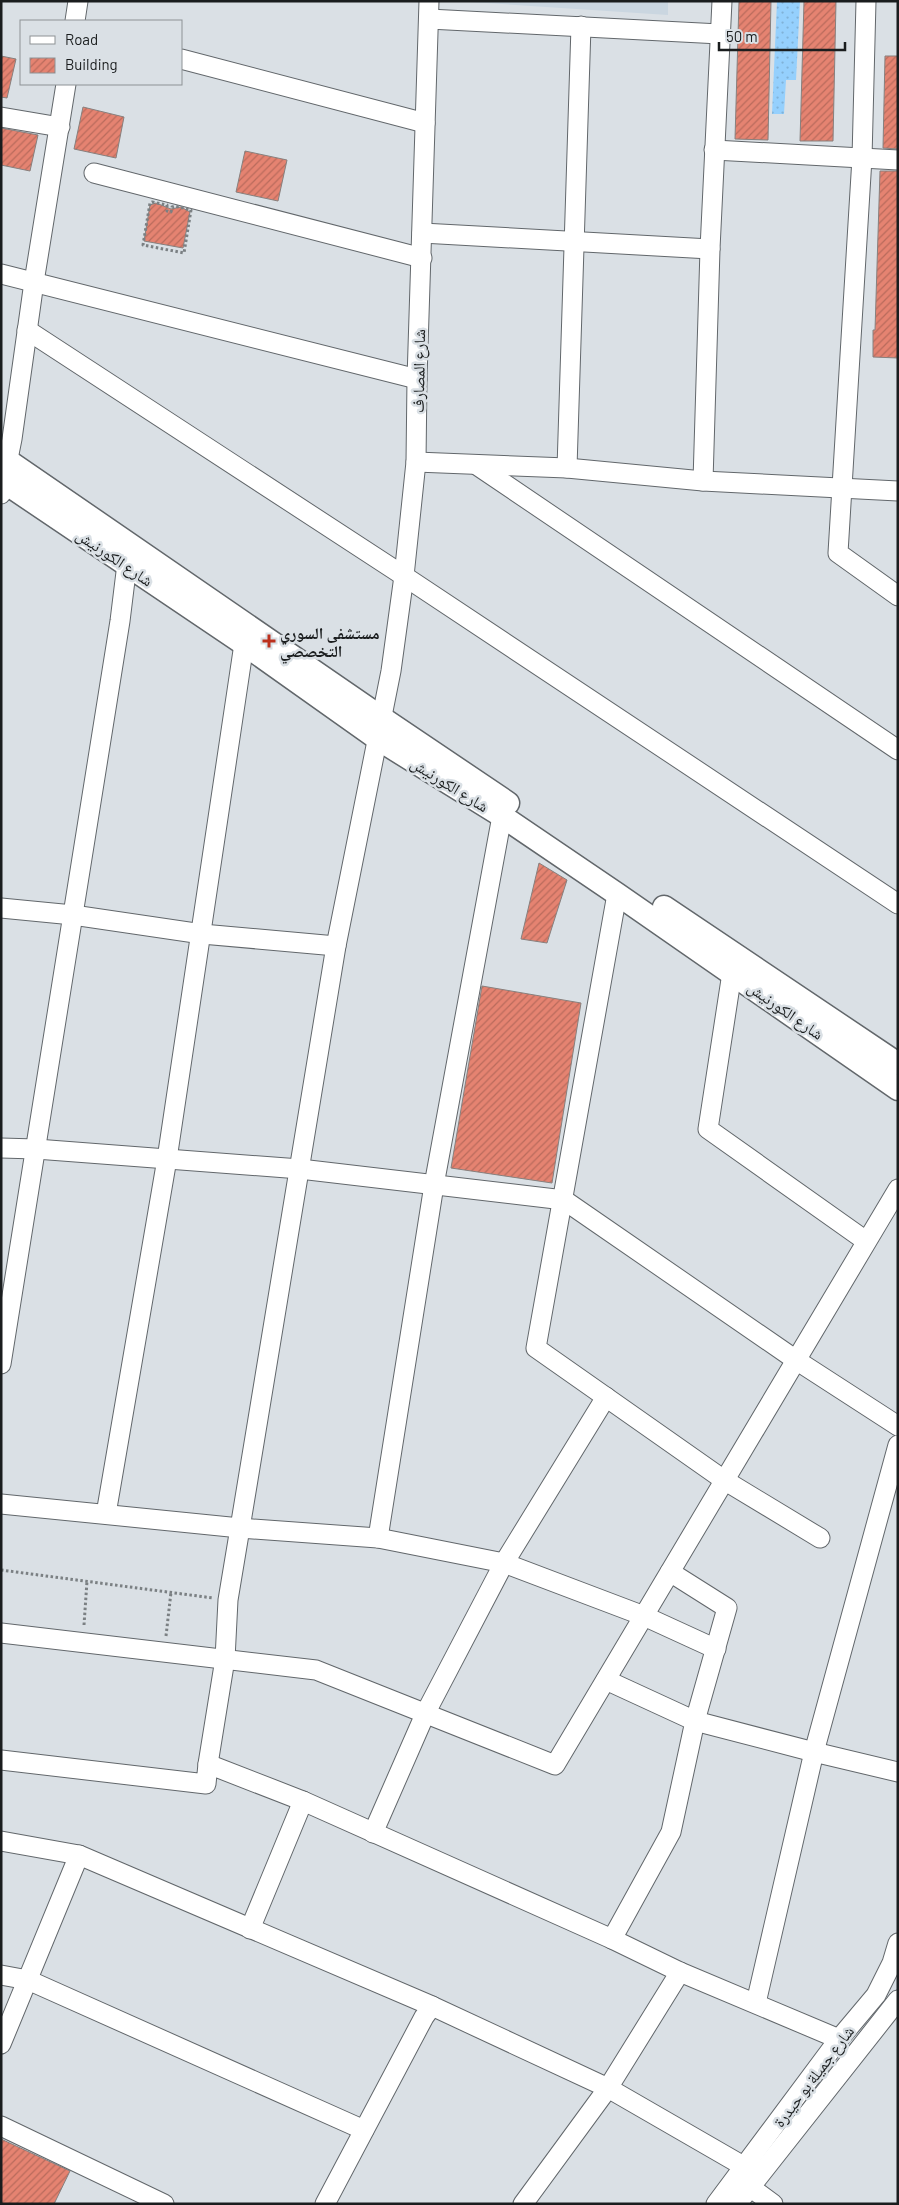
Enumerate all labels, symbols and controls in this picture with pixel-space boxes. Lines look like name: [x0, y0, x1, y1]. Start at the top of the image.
legend: [20, 20, 182, 85]
scale bar: [719, 20, 845, 52]
text: 50 m: [726, 27, 758, 45]
text: Road: [65, 30, 98, 48]
text: Building: [65, 55, 118, 73]
street label: شارع المصارف: [408, 329, 430, 413]
street label: شارع الكورنيش: [72, 524, 157, 591]
place label: مستشفى السوري التخصصي: [280, 623, 380, 663]
marker: مستشفى السوري التخصصي: [262, 634, 276, 648]
street label: شارع الكورنيش: [406, 753, 492, 817]
street label: شارع الكورنيش: [743, 977, 828, 1045]
street label: شارع جميلة بو حيدرة: [769, 2022, 859, 2132]

